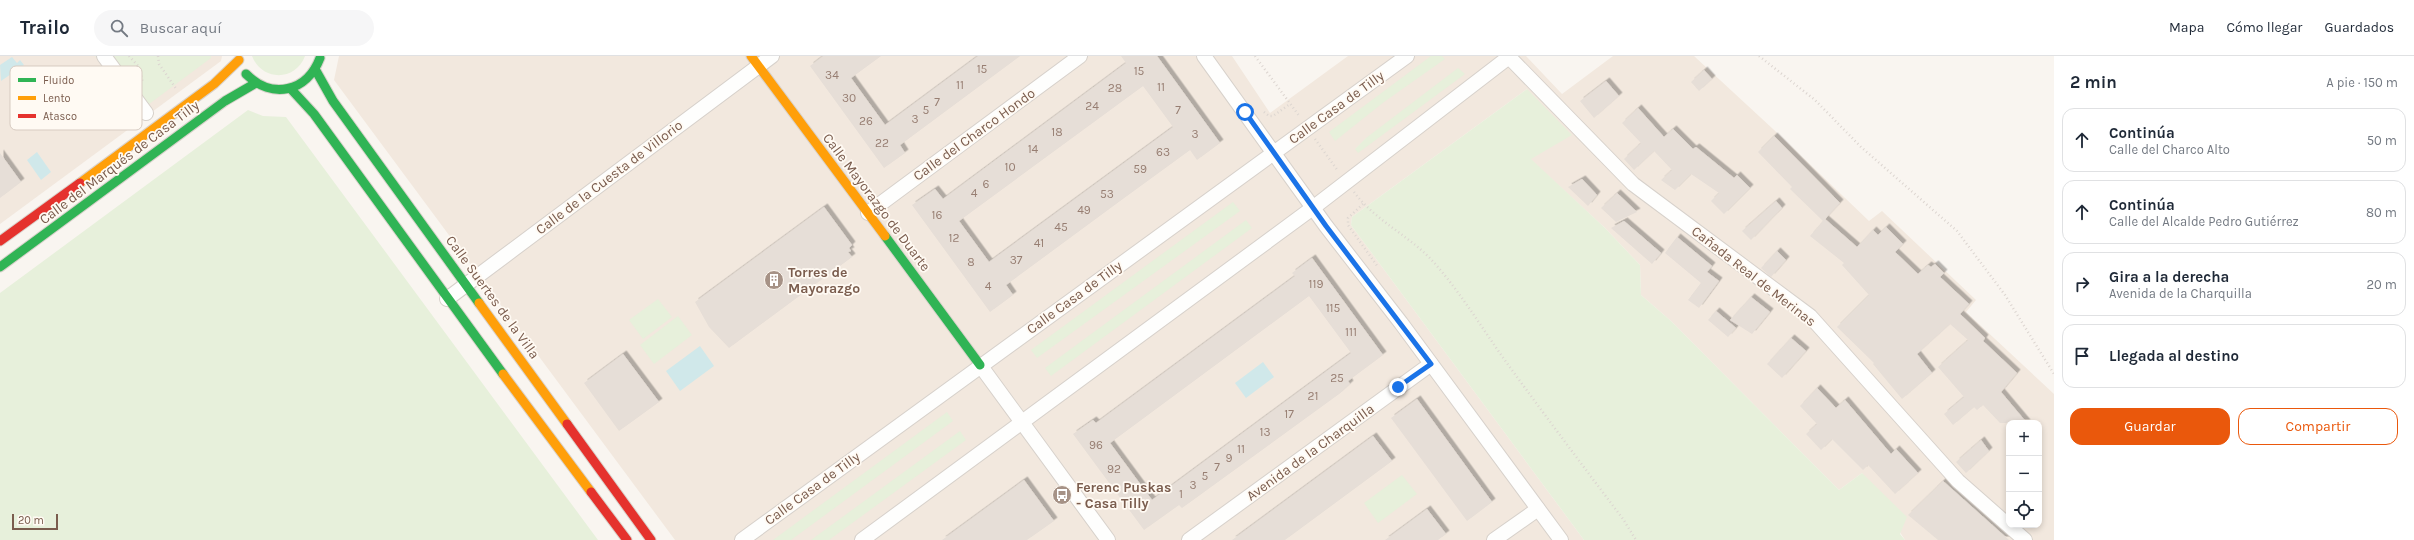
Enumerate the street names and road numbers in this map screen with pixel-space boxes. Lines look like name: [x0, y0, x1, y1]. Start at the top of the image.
street label: Calle Casa de Tilly: [1285, 67, 1388, 148]
street label: Calle del Charco Hondo: [910, 84, 1039, 184]
street label: Calle del Marqués de Casa Tilly: [36, 96, 203, 228]
street label: Calle de la Cuesta de Villorio: [532, 117, 686, 238]
street label: Calle Mayorazgo de Duarte: [819, 130, 934, 275]
street label: Cañada Real de Merinas: [1688, 223, 1819, 330]
street label: Calle Suertes de la Villa: [442, 232, 543, 362]
street label: Calle Casa de Tilly: [1023, 257, 1126, 338]
street label: Avenida de la Charquilla: [1243, 400, 1378, 504]
street label: Calle Casa de Tilly: [761, 448, 864, 529]

